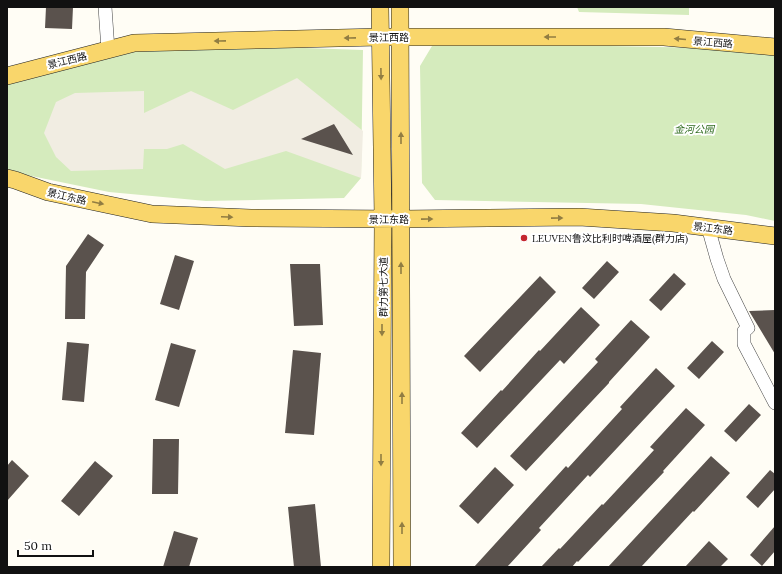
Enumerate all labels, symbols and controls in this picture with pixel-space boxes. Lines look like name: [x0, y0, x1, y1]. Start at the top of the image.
street label: 景江西路: [369, 31, 409, 44]
one-way arrow: [543, 34, 556, 40]
street label: 景江西路: [692, 34, 733, 51]
one-way arrow: [343, 35, 356, 41]
one-way arrow: [674, 35, 686, 42]
one-way arrow: [214, 38, 227, 44]
street label: 景江西路: [46, 49, 88, 72]
one-way arrow: [378, 68, 384, 81]
park label: 金河公园: [674, 123, 716, 136]
one-way arrow: [398, 131, 404, 144]
street label: 景江东路: [46, 186, 88, 207]
one-way arrow: [92, 200, 105, 206]
street label: 景江东路: [369, 213, 409, 226]
one-way arrow: [221, 214, 233, 221]
one-way arrow: [551, 215, 564, 221]
one-way arrow: [421, 216, 434, 222]
street label: 景江东路: [692, 220, 734, 237]
place label: LEUVEN鲁汶比利时啤酒屋(群力店): [532, 232, 688, 245]
marker: LEUVEN鲁汶比利时啤酒屋(群力店): [519, 233, 529, 243]
street label: 群力第七大道: [377, 257, 390, 317]
one-way arrow: [398, 261, 404, 274]
one-way arrow: [379, 324, 385, 337]
one-way arrow: [399, 391, 405, 404]
one-way arrow: [378, 454, 385, 466]
one-way arrow: [399, 521, 405, 534]
scale bar: [18, 532, 93, 558]
text: 50 m: [24, 538, 52, 553]

